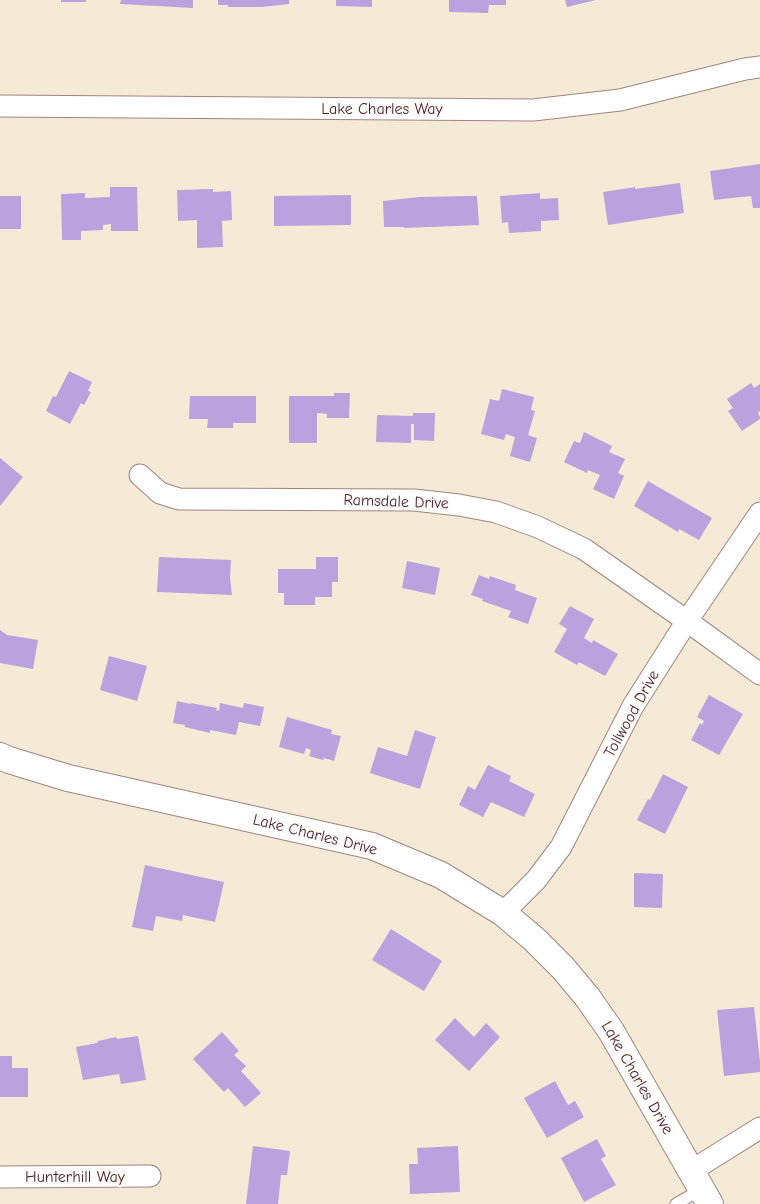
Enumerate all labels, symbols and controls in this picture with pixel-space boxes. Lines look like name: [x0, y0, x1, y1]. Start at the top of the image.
street label: Lake Charles Way: [321, 99, 443, 119]
street label: Ramsdale Drive: [343, 491, 449, 513]
street label: Tollwood Drive: [600, 667, 664, 761]
street label: Lake Charles Drive: [251, 810, 379, 860]
street label: Lake Charles Drive: [597, 1018, 677, 1138]
street label: Hunterhill Way: [25, 1167, 125, 1187]

